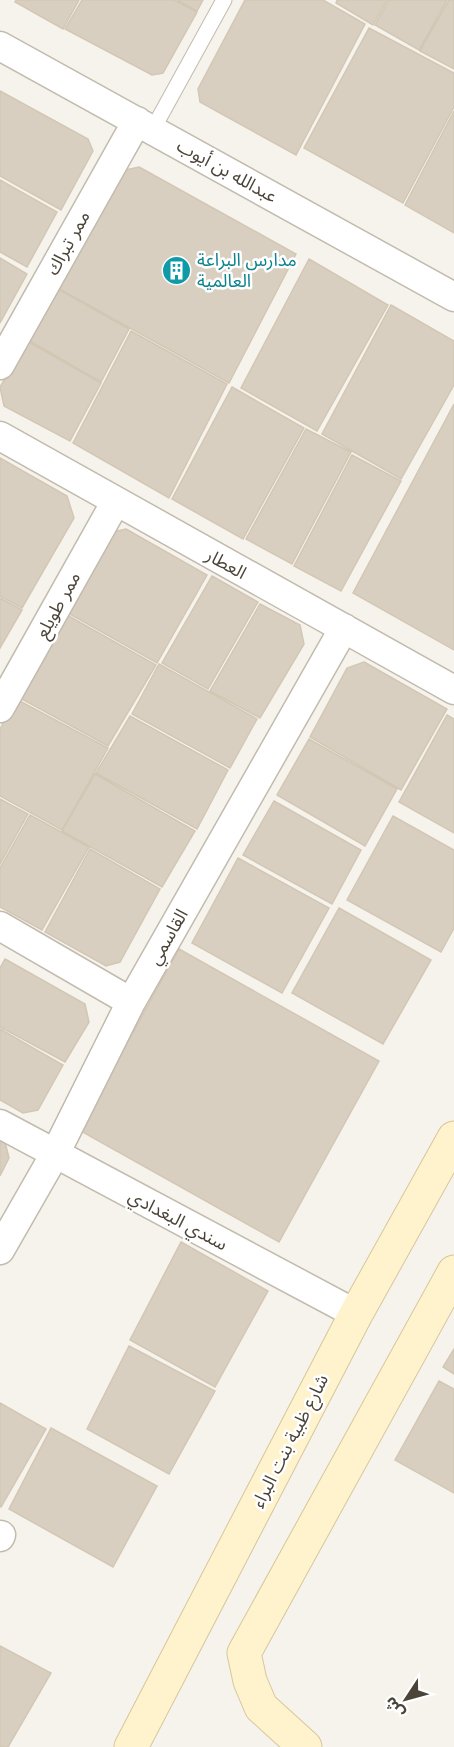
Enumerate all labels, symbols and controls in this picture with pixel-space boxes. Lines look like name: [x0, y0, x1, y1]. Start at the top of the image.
street label: عبدالله بن أيوب: [173, 134, 281, 208]
street label: ممر تبراك: [41, 207, 95, 279]
place label: مدارس البراعة العالمية: [197, 249, 297, 292]
building icon: مدارس البراعة العالمية: [160, 254, 192, 286]
street label: العطار: [201, 543, 250, 584]
street label: ممر طويلع: [31, 568, 88, 644]
street label: القاسمي: [143, 905, 195, 970]
street label: سندي البغدادي: [124, 1185, 231, 1257]
street label: شارع ظبية بنت البراء: [247, 1370, 336, 1513]
north arrow: [376, 1669, 436, 1729]
text: ش: [380, 1692, 409, 1722]

